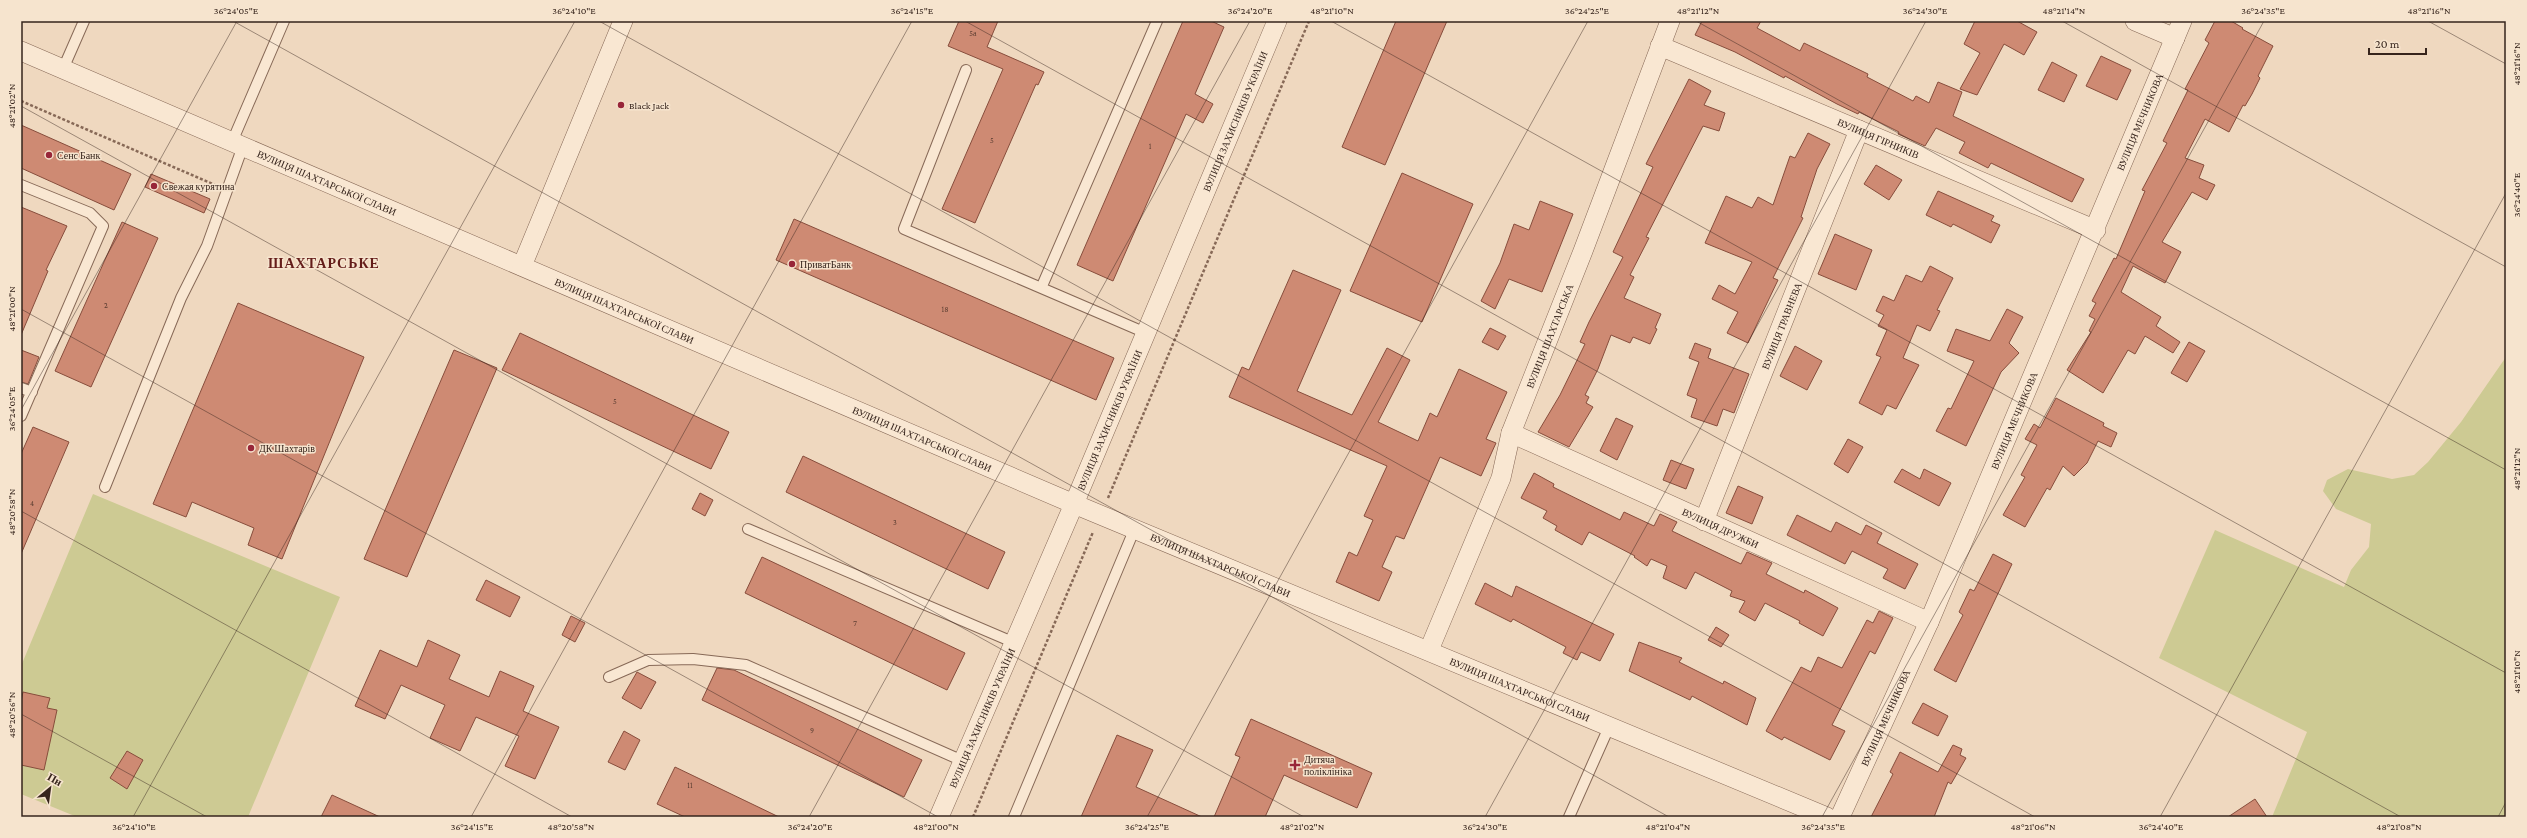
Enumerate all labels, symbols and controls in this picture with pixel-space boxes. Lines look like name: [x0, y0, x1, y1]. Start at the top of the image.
text: 36°24'05"E: [214, 5, 259, 16]
text: 36°24'10"E: [552, 5, 596, 16]
text: 36°24'15"E: [891, 5, 934, 16]
text: 36°24'20"E: [1228, 5, 1273, 16]
text: 48°21'10"N: [1310, 5, 1354, 16]
text: 36°24'25"E: [1565, 5, 1610, 16]
text: 48°21'12"N: [1677, 5, 1720, 16]
text: 36°24'30"E: [1903, 5, 1948, 16]
text: 48°21'14"N: [2043, 5, 2086, 16]
text: 36°24'35"E: [2241, 5, 2285, 16]
text: 48°21'16"N: [2407, 5, 2451, 16]
house number: 5а: [969, 29, 977, 38]
scale bar: [2369, 30, 2426, 56]
text: 20 m: [2375, 37, 2400, 51]
text: 48°21'16"N: [2511, 42, 2522, 86]
street label: ВУЛИЦЯ ЗАХИСНИКІВ УКРАЇНИ: [1200, 49, 1269, 193]
street label: ВУЛИЦЯ МЕЧНИКОВА: [2114, 71, 2165, 172]
text: 48°21'02"N: [6, 83, 17, 128]
marker: Black Jack: [616, 100, 626, 110]
place label: Black Jack: [629, 100, 669, 111]
street label: ВУЛИЦЯ ГІРНИКІВ: [1836, 116, 1921, 160]
house number: 5: [990, 136, 994, 145]
house number: 1: [1149, 142, 1152, 151]
street label: ВУЛИЦЯ ШАХТАРСЬКОЇ СЛАВИ: [256, 148, 398, 217]
marker: Сенс Банк: [44, 150, 54, 160]
place label: Сенс Банк: [57, 150, 100, 161]
text: 36°24'40"E: [2511, 172, 2522, 217]
marker: Свежая курятина: [149, 181, 159, 191]
place label: Свежая курятина: [162, 181, 235, 192]
district label: ШАХТАРСЬКЕ: [268, 255, 380, 271]
marker: ПриватБанк: [787, 259, 797, 269]
place label: ПриватБанк: [800, 259, 851, 270]
street label: ВУЛИЦЯ ШАХТАРСЬКОЇ СЛАВИ: [553, 276, 696, 345]
street label: ВУЛИЦЯ ТРАВНЕВА: [1759, 280, 1804, 371]
street label: ВУЛИЦЯ ШАХТАРСЬКА: [1524, 282, 1575, 390]
text: 48°21'00"N: [6, 286, 17, 332]
house number: 2: [104, 301, 108, 310]
house number: 18: [942, 305, 948, 314]
street label: ВУЛИЦЯ ЗАХИСНИКІВ УКРАЇНИ: [1075, 348, 1144, 492]
street label: ВУЛИЦЯ МЕЧНИКОВА: [1988, 369, 2039, 471]
text: 36°24'05"E: [6, 386, 17, 431]
house number: 5: [613, 397, 617, 406]
street label: ВУЛИЦЯ ШАХТАРСЬКОЇ СЛАВИ: [851, 404, 993, 473]
marker: ДК Шахтарів: [246, 443, 256, 453]
place label: ДК Шахтарів: [259, 443, 315, 454]
text: 48°21'12"N: [2511, 447, 2522, 490]
text: 48°20'58"N: [6, 488, 17, 535]
house number: 4: [30, 499, 34, 508]
street label: ВУЛИЦЯ ДРУЖБИ: [1681, 506, 1761, 550]
house number: 3: [893, 518, 897, 527]
street label: ВУЛИЦЯ ШАХТАРСЬКОЇ СЛАВИ: [1149, 531, 1292, 599]
house number: 7: [853, 619, 857, 628]
street label: ВУЛИЦЯ ЗАХИСНИКІВ УКРАЇНИ: [947, 646, 1017, 789]
text: 48°21'10"N: [2511, 650, 2522, 694]
street label: ВУЛИЦЯ ШАХТАРСЬКОЇ СЛАВИ: [1448, 655, 1591, 723]
street label: ВУЛИЦЯ МЕЧНИКОВА: [1859, 667, 1912, 768]
text: 48°20'56"N: [6, 691, 17, 738]
house number: 9: [810, 726, 814, 735]
place label: Дитяча поліклініка: [1304, 754, 1352, 777]
marker: Дитяча поліклініка: [1289, 759, 1301, 771]
north arrow: [30, 768, 70, 808]
text: Пн: [45, 770, 65, 788]
house number: 11: [687, 781, 693, 790]
text: 36°24'10"E: [112, 821, 156, 832]
text: 36°24'15"E: [451, 821, 494, 832]
text: 48°20'58"N: [548, 821, 595, 832]
text: 36°24'20"E: [788, 821, 833, 832]
text: 48°21'00"N: [913, 821, 959, 832]
text: 36°24'25"E: [1125, 821, 1170, 832]
text: 48°21'02"N: [1280, 821, 1325, 832]
text: 36°24'30"E: [1463, 821, 1508, 832]
text: 48°21'04"N: [1646, 821, 1691, 832]
text: 36°24'35"E: [1801, 821, 1845, 832]
text: 48°21'06"N: [2011, 821, 2056, 832]
text: 36°24'40"E: [2139, 821, 2184, 832]
text: 48°21'08"N: [2376, 821, 2422, 832]

